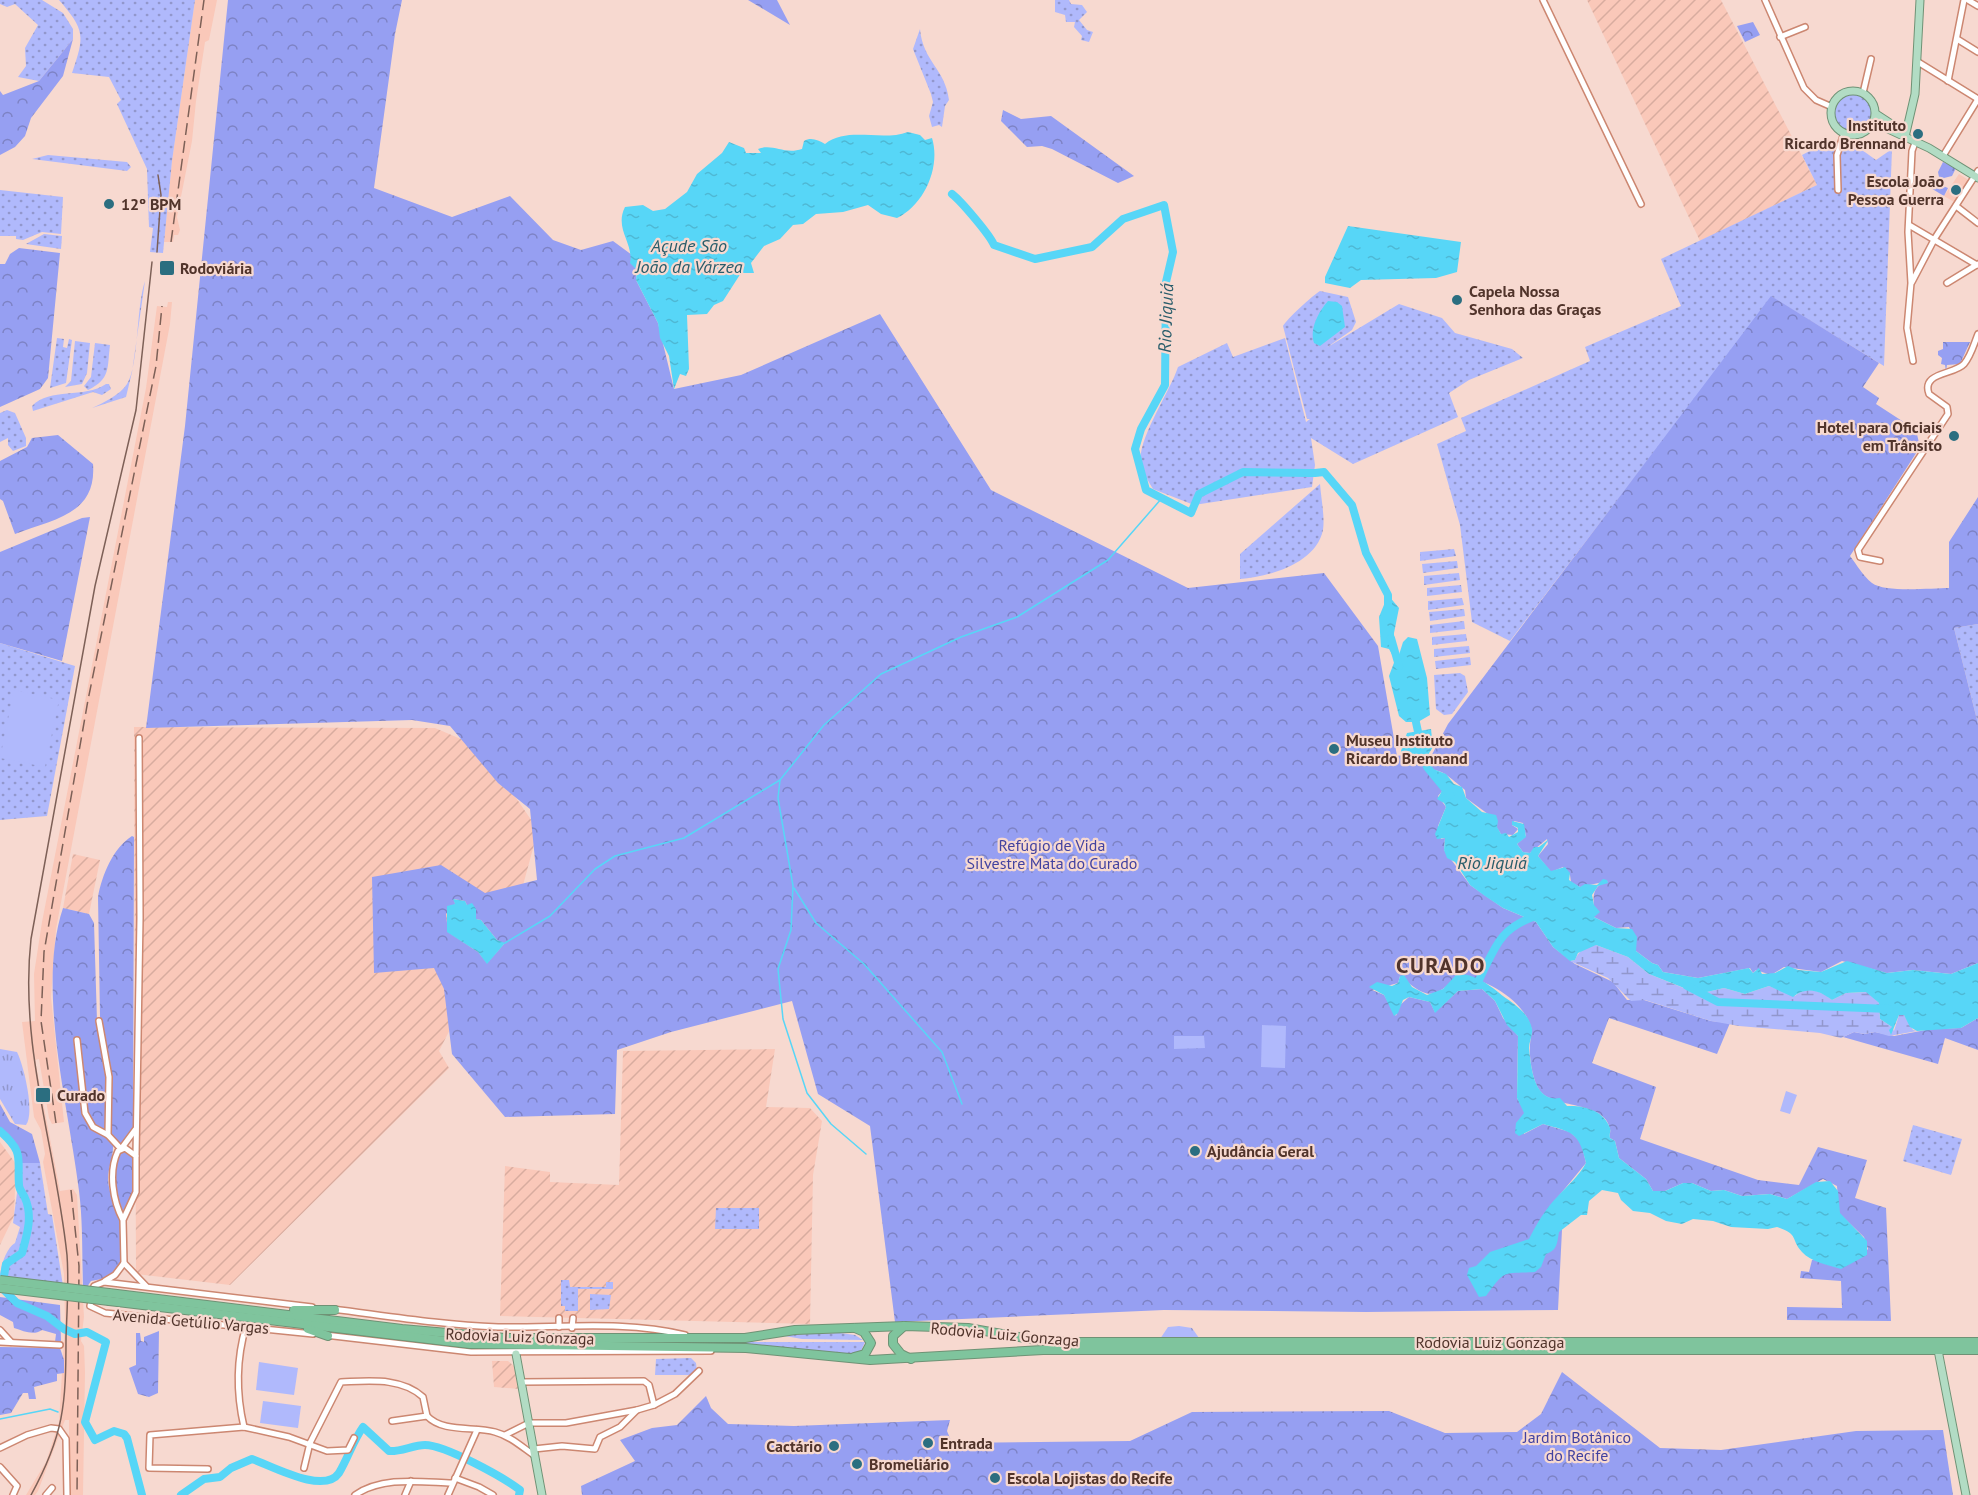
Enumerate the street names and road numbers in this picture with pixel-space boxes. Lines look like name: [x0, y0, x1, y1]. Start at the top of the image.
street label: Avenida Getúlio Vargas: [112, 1304, 270, 1338]
street label: Rodovia Luiz Gonzaga: [930, 1318, 1080, 1350]
street label: Rodovia Luiz Gonzaga: [445, 1323, 595, 1349]
street label: Rodovia Luiz Gonzaga: [1415, 1332, 1565, 1352]

